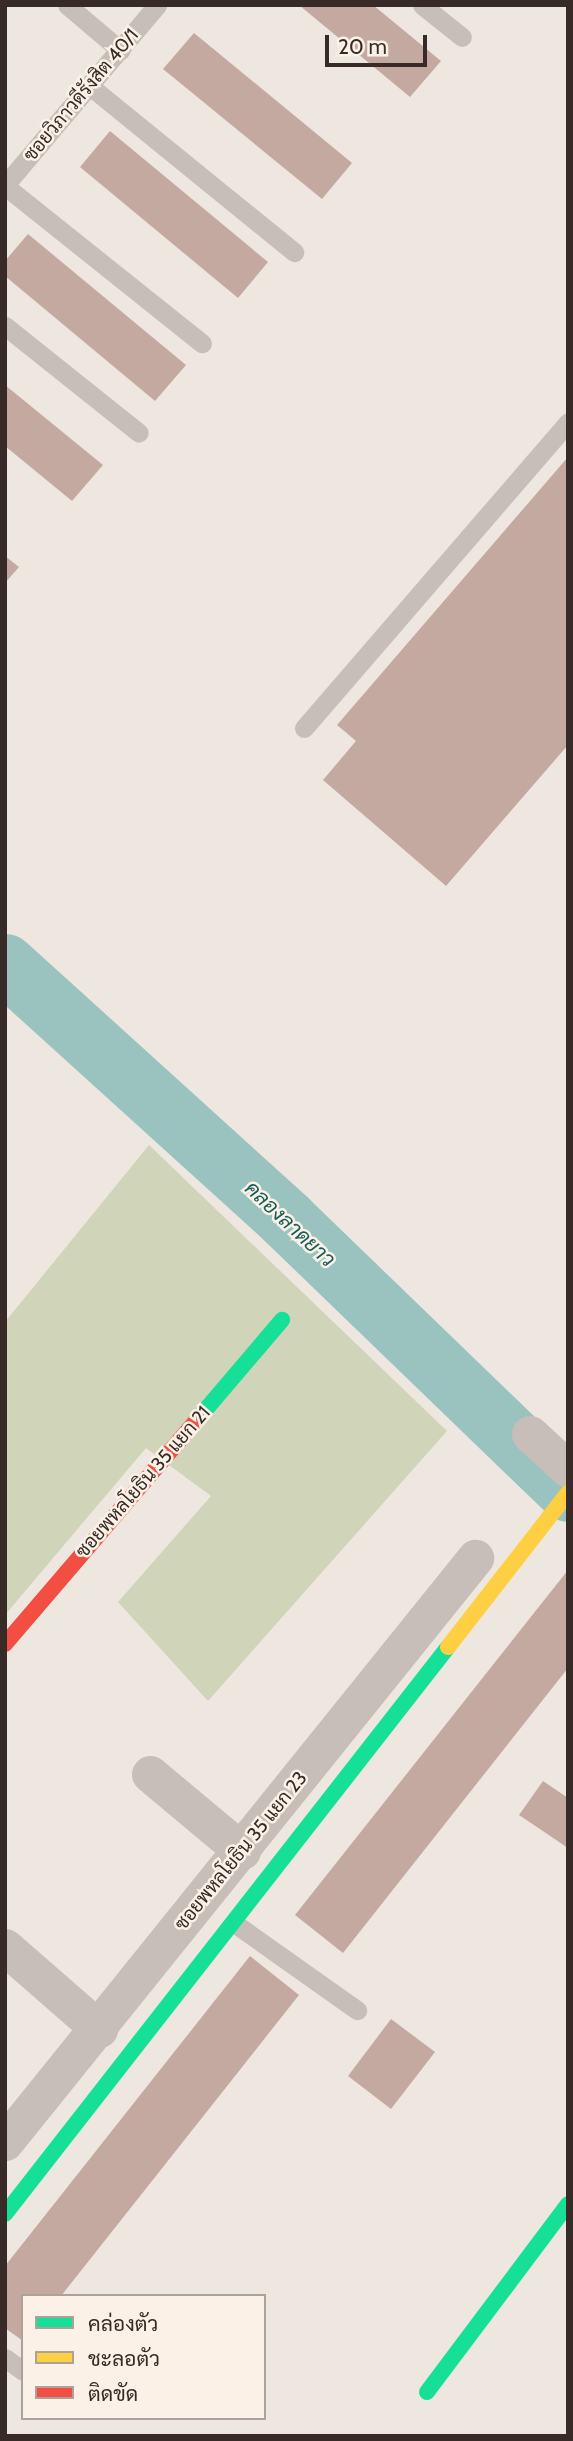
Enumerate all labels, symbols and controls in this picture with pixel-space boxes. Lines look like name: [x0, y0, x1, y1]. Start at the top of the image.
scale bar: [328, 21, 430, 65]
street label: ซอยวิภาวดีรังสิต 40/1: [19, 24, 143, 166]
text: 20 m: [338, 34, 387, 59]
water label: คลองลาดยาว: [240, 1176, 340, 1272]
street label: ซอยพหลโยธิน 35 แยก 21: [71, 1402, 215, 1562]
street label: ซอยพหลโยธิน 35 แยก 23: [170, 1767, 312, 1935]
legend: [21, 2294, 266, 2420]
text: คล่องตัว: [88, 2311, 158, 2336]
text: ชะลอตัว: [88, 2346, 160, 2371]
text: ติดขัด: [88, 2381, 138, 2406]

